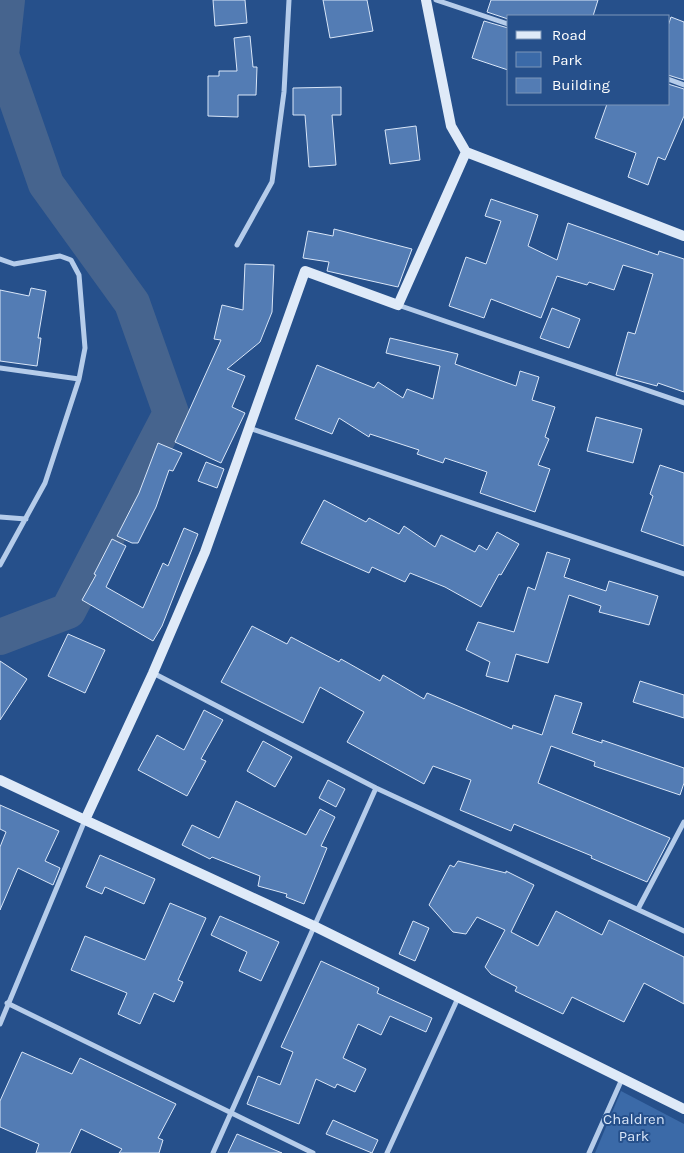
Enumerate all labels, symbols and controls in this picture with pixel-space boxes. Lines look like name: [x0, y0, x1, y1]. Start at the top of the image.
legend: [507, 15, 669, 105]
text: Road: [552, 26, 587, 44]
text: Park: [552, 51, 582, 69]
text: Building: [552, 76, 610, 94]
park label: Chaldren Park: [603, 1110, 665, 1145]

